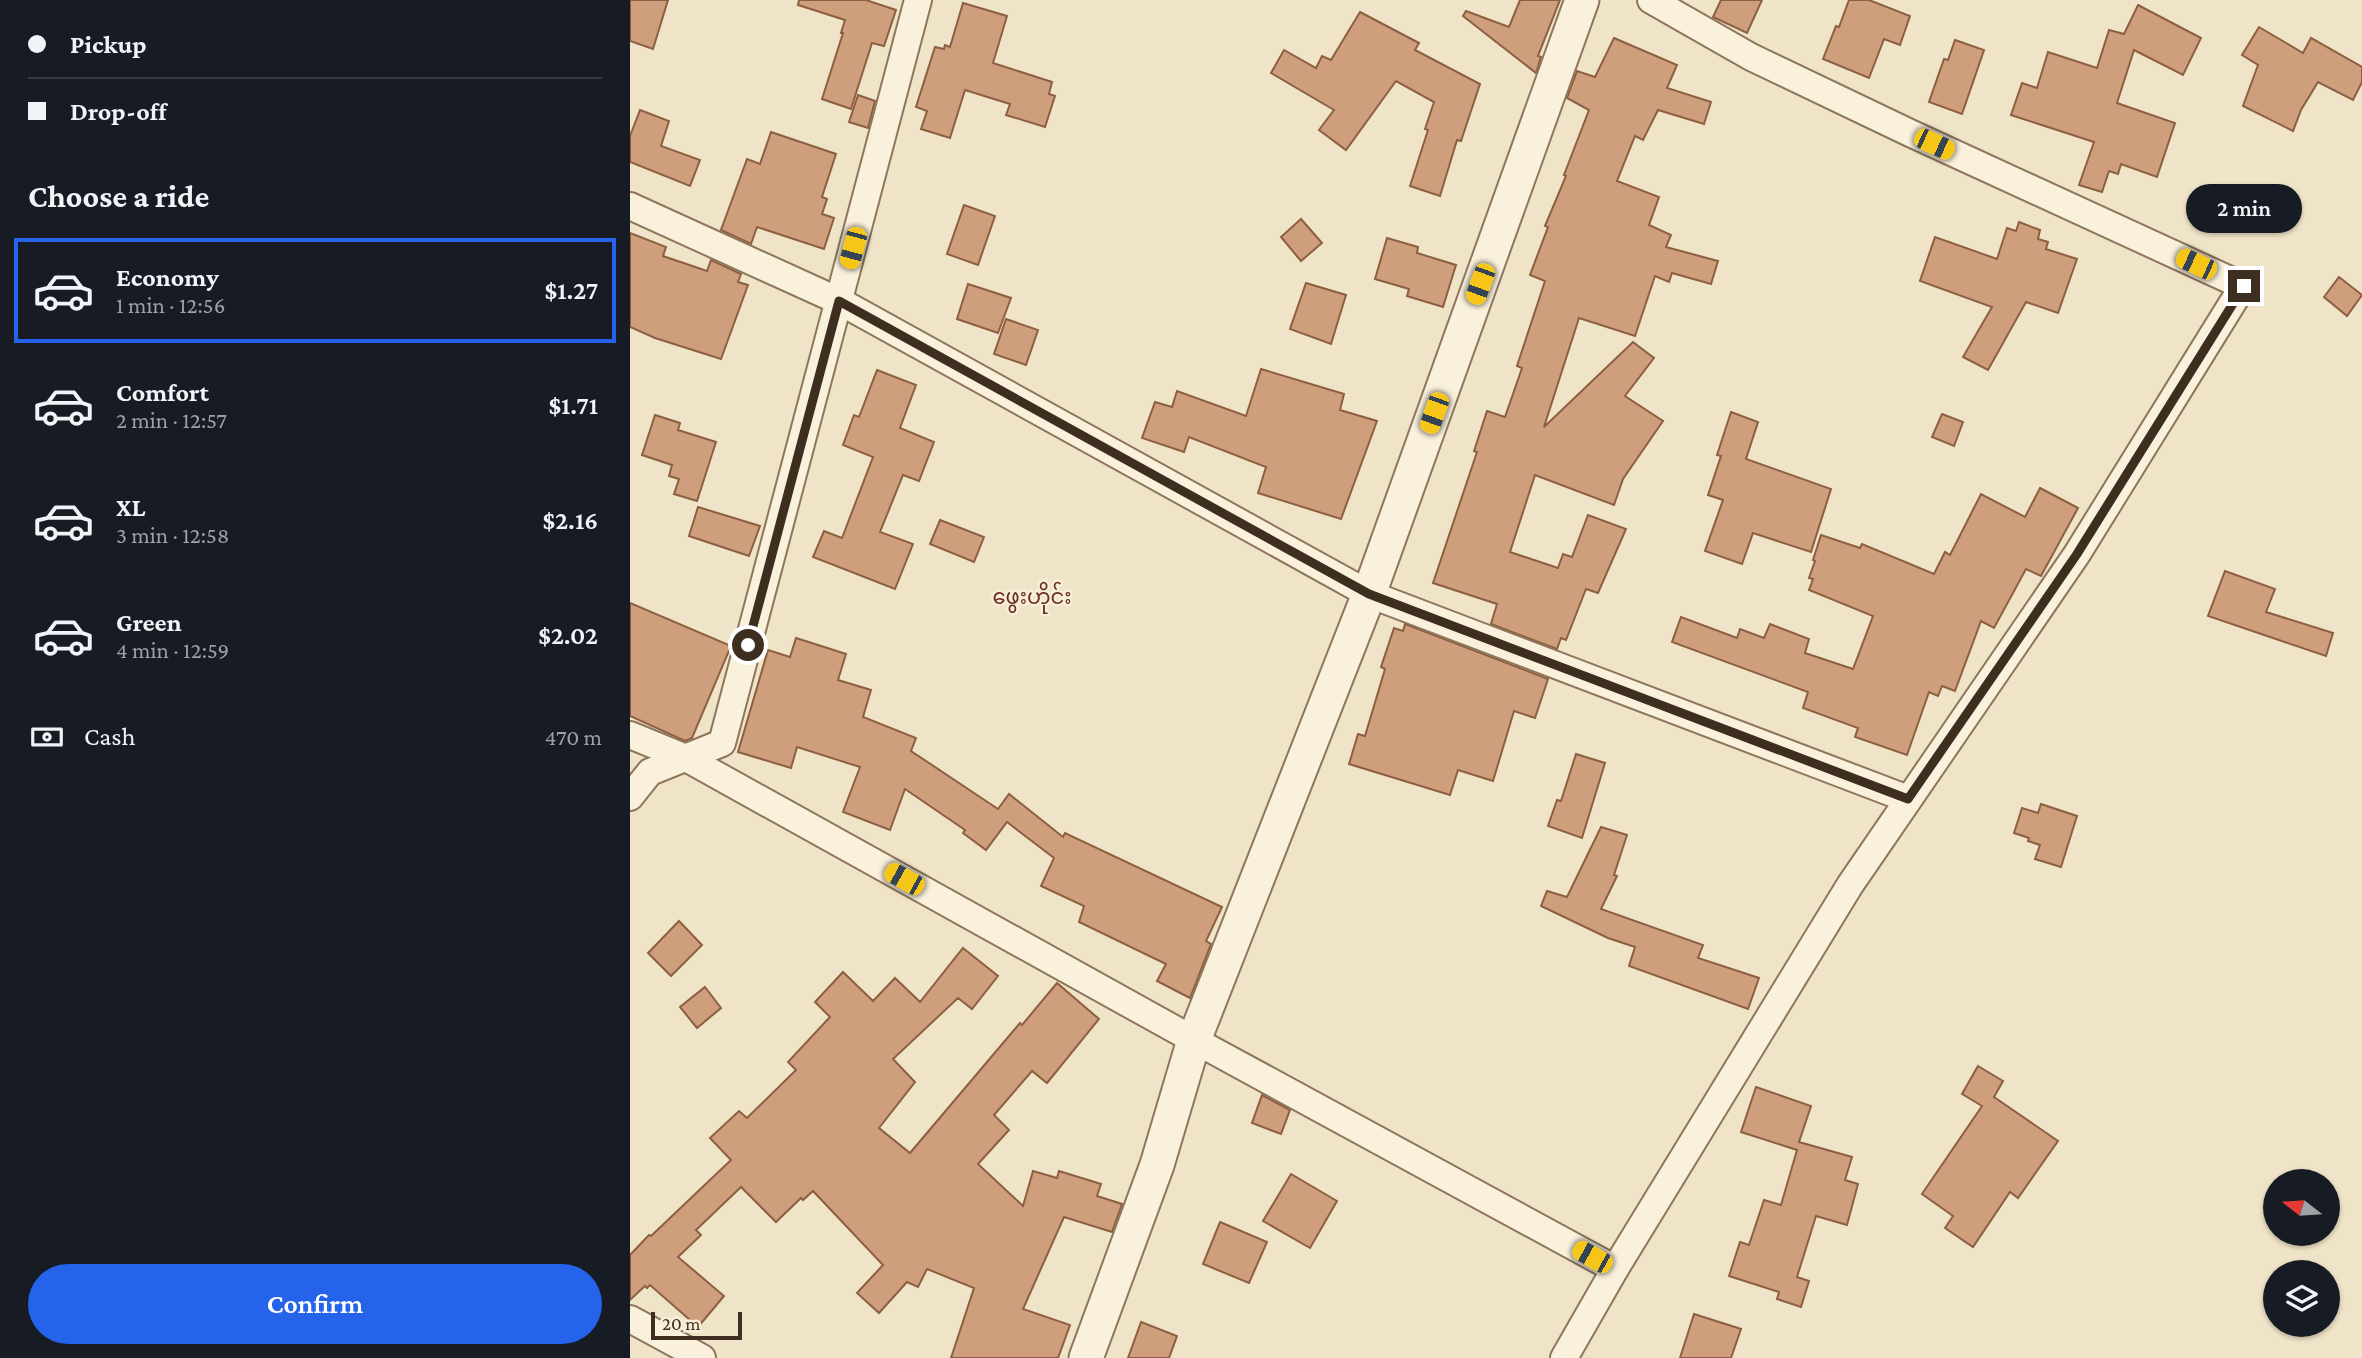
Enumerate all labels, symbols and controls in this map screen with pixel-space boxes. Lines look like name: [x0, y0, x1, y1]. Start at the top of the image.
text: Pickup: [70, 30, 147, 59]
text: Drop-off: [70, 97, 167, 126]
car: [1911, 126, 1958, 162]
text: Choose a ride: [28, 178, 209, 214]
callout: 2 min: [2186, 184, 2302, 233]
text: 2 min: [2217, 195, 2271, 221]
car: [838, 225, 869, 271]
car: [2173, 246, 2220, 282]
icon: car: [32, 259, 95, 322]
car: [1463, 261, 1498, 307]
text: Economy: [116, 263, 219, 292]
route end: [2228, 270, 2260, 302]
text: $1.27: [545, 276, 598, 305]
text: 1 min · 12:56: [116, 292, 225, 318]
icon: car: [32, 374, 95, 437]
text: Comfort: [116, 378, 209, 407]
car: [1417, 390, 1452, 436]
text: $1.71: [548, 391, 598, 420]
text: 2 min · 12:57: [116, 407, 227, 433]
icon: car: [32, 489, 95, 552]
text: XL: [116, 493, 145, 522]
text: $2.16: [543, 506, 598, 535]
text: 3 min · 12:58: [116, 522, 229, 548]
district label: ဖွေးဟိုင်း: [993, 581, 1071, 614]
icon: car: [32, 604, 95, 667]
text: Green: [116, 608, 182, 637]
text: $2.02: [538, 621, 598, 650]
route start: [732, 629, 764, 661]
text: 4 min · 12:59: [116, 637, 229, 663]
icon: cash: [28, 718, 66, 756]
text: Cash: [84, 722, 135, 751]
text: 470 m: [545, 724, 602, 750]
car: [881, 860, 928, 898]
north arrow: [2263, 1169, 2340, 1246]
map controls: [2263, 1169, 2340, 1337]
car: [1569, 1238, 1616, 1276]
button: layers: [2263, 1260, 2340, 1337]
button: Confirm: [28, 1264, 602, 1344]
scale bar: [651, 1309, 742, 1341]
text: 20 m: [662, 1313, 701, 1334]

